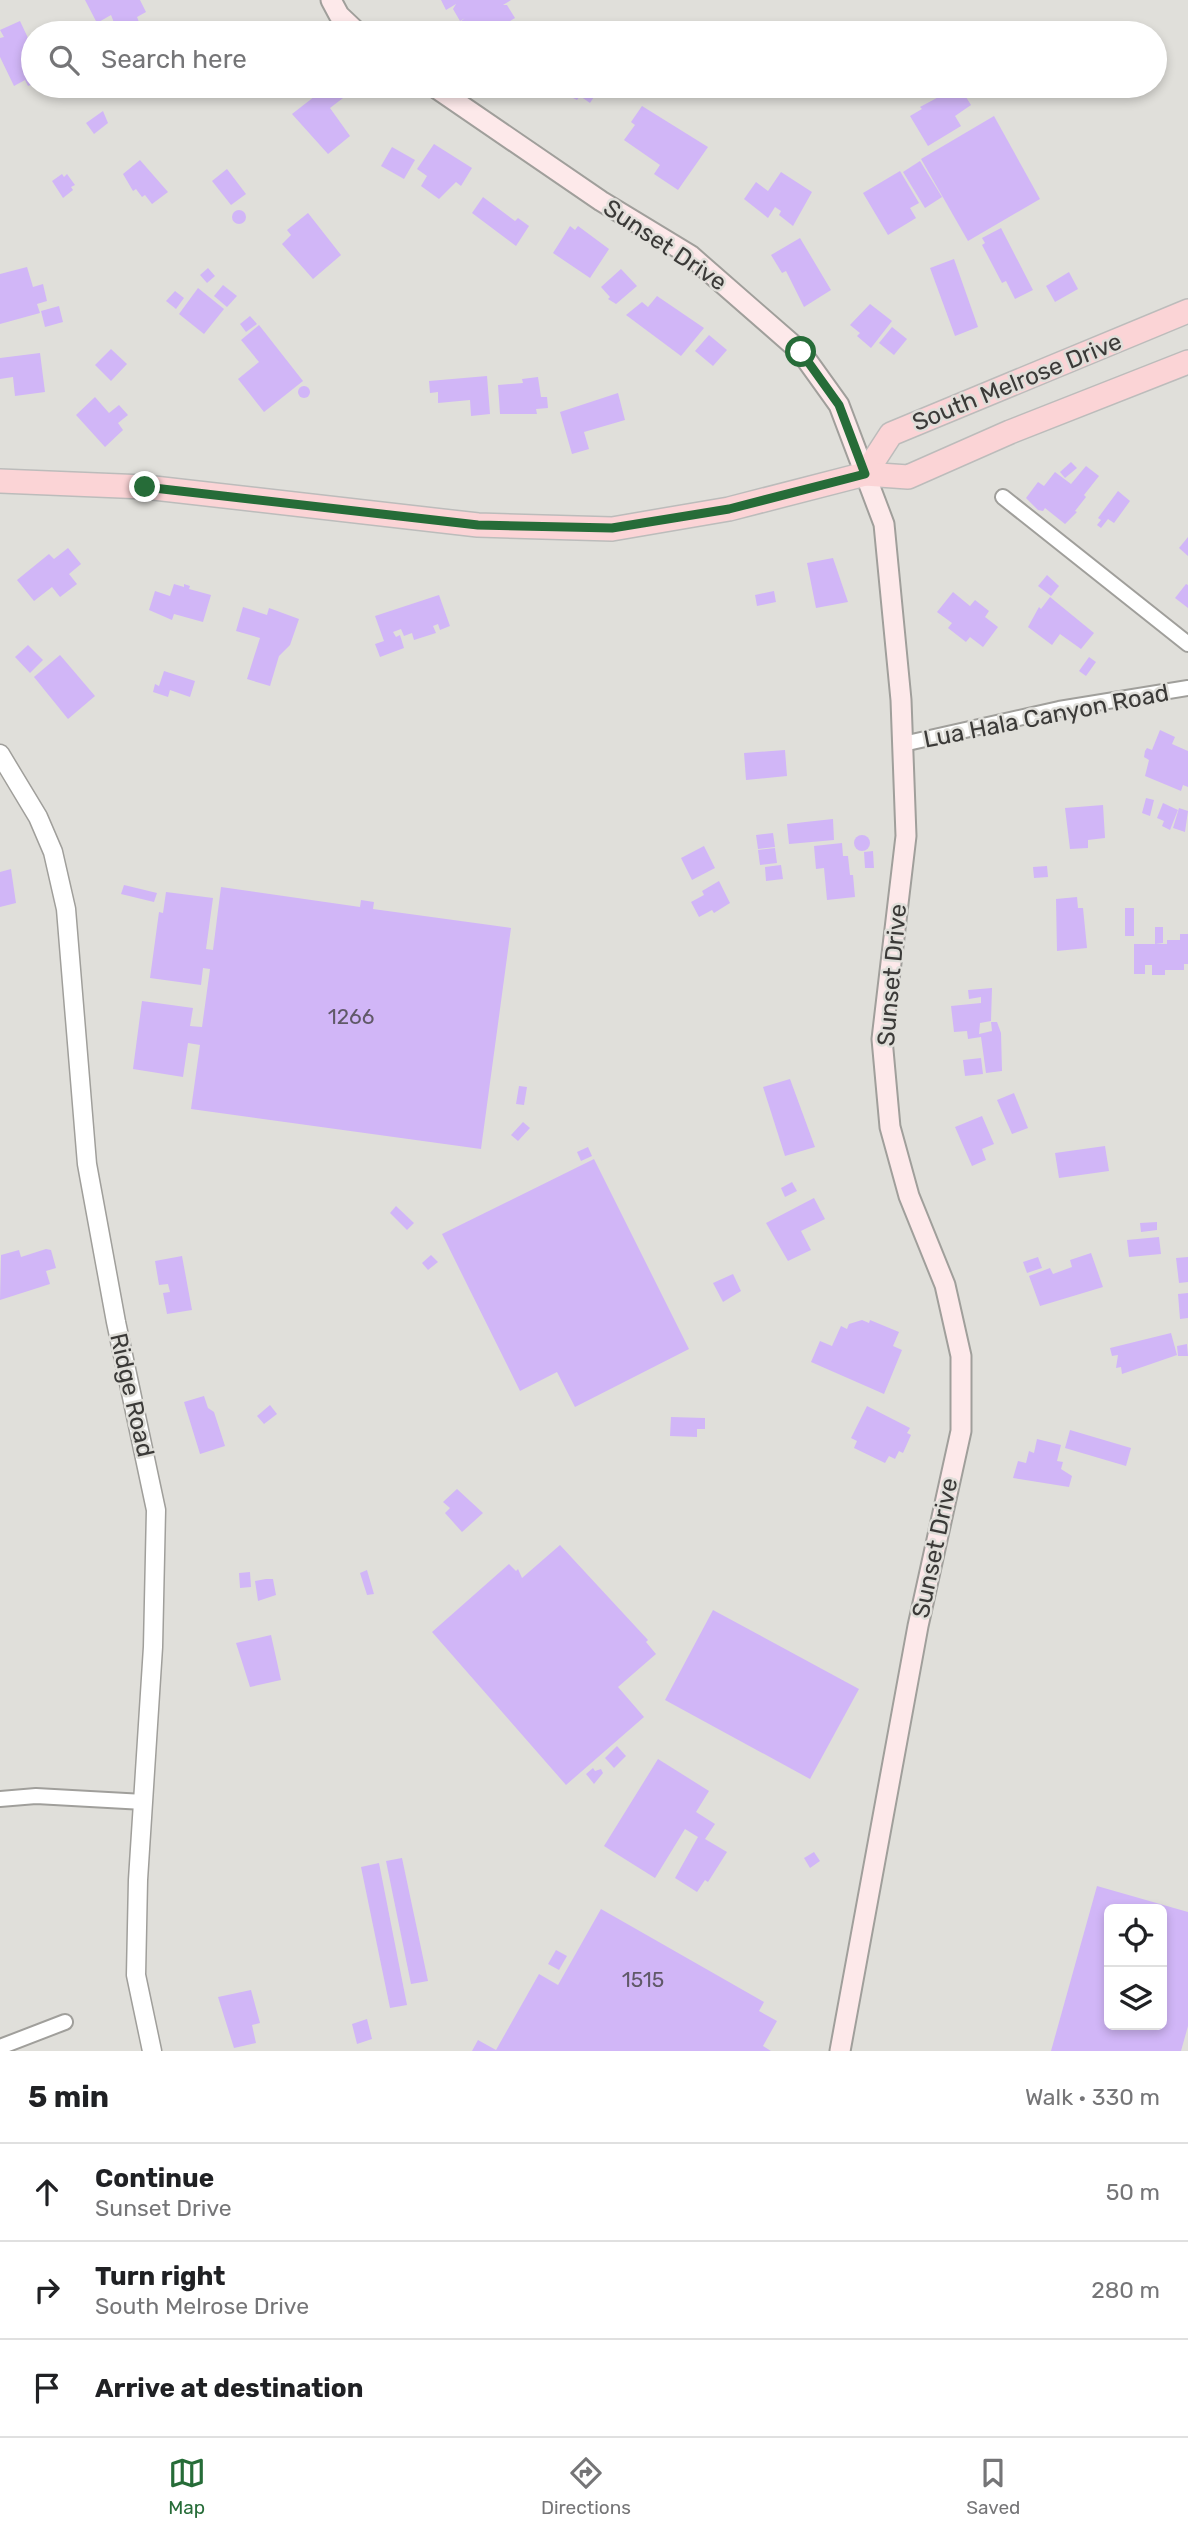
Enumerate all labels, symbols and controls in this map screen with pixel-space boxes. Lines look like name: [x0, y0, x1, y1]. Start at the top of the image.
search box: [21, 21, 1167, 98]
icon: search: [45, 41, 83, 79]
text: Search here: [101, 44, 247, 75]
street label: Sunset Drive: [598, 194, 732, 296]
street label: South Melrose Drive: [908, 327, 1126, 437]
route start: [785, 336, 816, 367]
route end: [129, 471, 160, 502]
street label: Lua Hala Canyon Road: [921, 678, 1171, 754]
street label: Sunset Drive: [872, 903, 912, 1047]
house number: 1266: [328, 1004, 374, 1029]
street label: Ridge Road: [104, 1330, 160, 1460]
street label: Sunset Drive: [906, 1475, 964, 1621]
map controls: [1104, 1904, 1167, 2030]
button: locate: [1104, 1904, 1167, 1967]
house number: 1515: [622, 1967, 664, 1992]
button: layers: [1104, 1967, 1167, 2030]
text: 5 min: [28, 2079, 109, 2115]
text: Walk · 330 m: [1025, 2083, 1160, 2111]
text: Continue: [95, 2163, 214, 2194]
icon: ahead: [28, 2173, 66, 2211]
text: 50 m: [1106, 2178, 1160, 2206]
text: Sunset Drive: [95, 2194, 232, 2222]
text: Turn right: [95, 2261, 225, 2292]
icon: right: [28, 2271, 66, 2309]
text: 280 m: [1091, 2276, 1160, 2304]
text: South Melrose Drive: [95, 2292, 309, 2320]
icon: arrive: [28, 2369, 66, 2407]
text: Arrive at destination: [95, 2373, 363, 2404]
tab: Map: [168, 2454, 206, 2519]
tab: Directions: [541, 2454, 631, 2519]
tab: Saved: [966, 2454, 1020, 2519]

